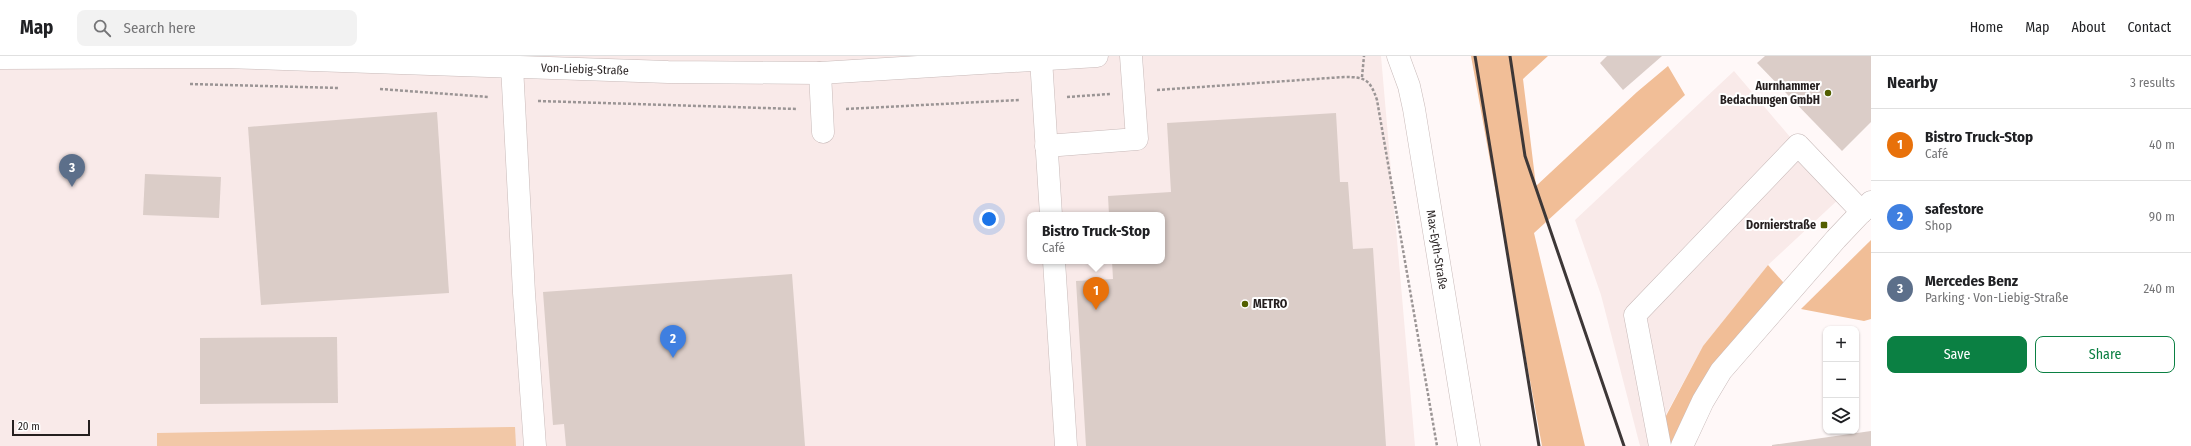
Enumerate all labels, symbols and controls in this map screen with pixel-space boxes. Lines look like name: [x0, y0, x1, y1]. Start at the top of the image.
search box: [77, 10, 357, 46]
text: Map: [20, 16, 53, 39]
icon: search: [91, 17, 113, 39]
text: Search here: [123, 19, 196, 37]
text: Home: [1970, 19, 2003, 36]
text: Map: [2025, 19, 2049, 36]
text: About: [2071, 19, 2106, 36]
text: Contact: [2128, 19, 2171, 36]
street label: Von-Liebig-Straße: [541, 61, 629, 78]
text: Nearby: [1887, 72, 1938, 93]
text: 3 results: [2130, 75, 2175, 90]
place label: Aurnhammer Bedachungen GmbH: [1720, 79, 1821, 107]
marker: Aurnhammer Bedachungen GmbH: [1823, 88, 1833, 98]
text: Bistro Truck-Stop: [1925, 128, 2033, 146]
text: 1: [1897, 137, 1903, 152]
text: 40 m: [2149, 137, 2175, 152]
text: Café: [1925, 146, 1948, 161]
pin: 3: [59, 154, 85, 187]
text: safestore: [1925, 200, 1984, 218]
your location: [979, 209, 999, 229]
street label: Max-Eyth-Straße: [1424, 209, 1450, 291]
text: 2: [1897, 209, 1903, 224]
text: 90 m: [2149, 209, 2175, 224]
popup: [1027, 212, 1165, 264]
place label: Dornierstraße: [1746, 218, 1816, 232]
text: Shop: [1925, 218, 1952, 233]
marker: Dornierstraße: [1819, 220, 1829, 230]
text: Bistro Truck-Stop: [1042, 222, 1150, 240]
text: Café: [1042, 240, 1065, 255]
text: Mercedes Benz: [1925, 272, 2018, 290]
pin: 1: [1083, 277, 1109, 310]
text: 3: [1897, 281, 1903, 296]
text: 240 m: [2143, 281, 2175, 296]
text: Parking · Von-Liebig-Straße: [1925, 290, 2068, 305]
place label: METRO: [1253, 297, 1288, 311]
marker: METRO: [1240, 299, 1250, 309]
pin: 2: [660, 325, 686, 358]
map controls: [1823, 326, 1859, 434]
button: +: [1823, 326, 1859, 362]
button: Save: [1887, 336, 2027, 373]
button: Share: [2035, 336, 2175, 373]
button: −: [1823, 362, 1859, 398]
button: layers: [1823, 398, 1859, 434]
scale bar: [12, 418, 90, 437]
text: 20 m: [18, 420, 40, 433]

